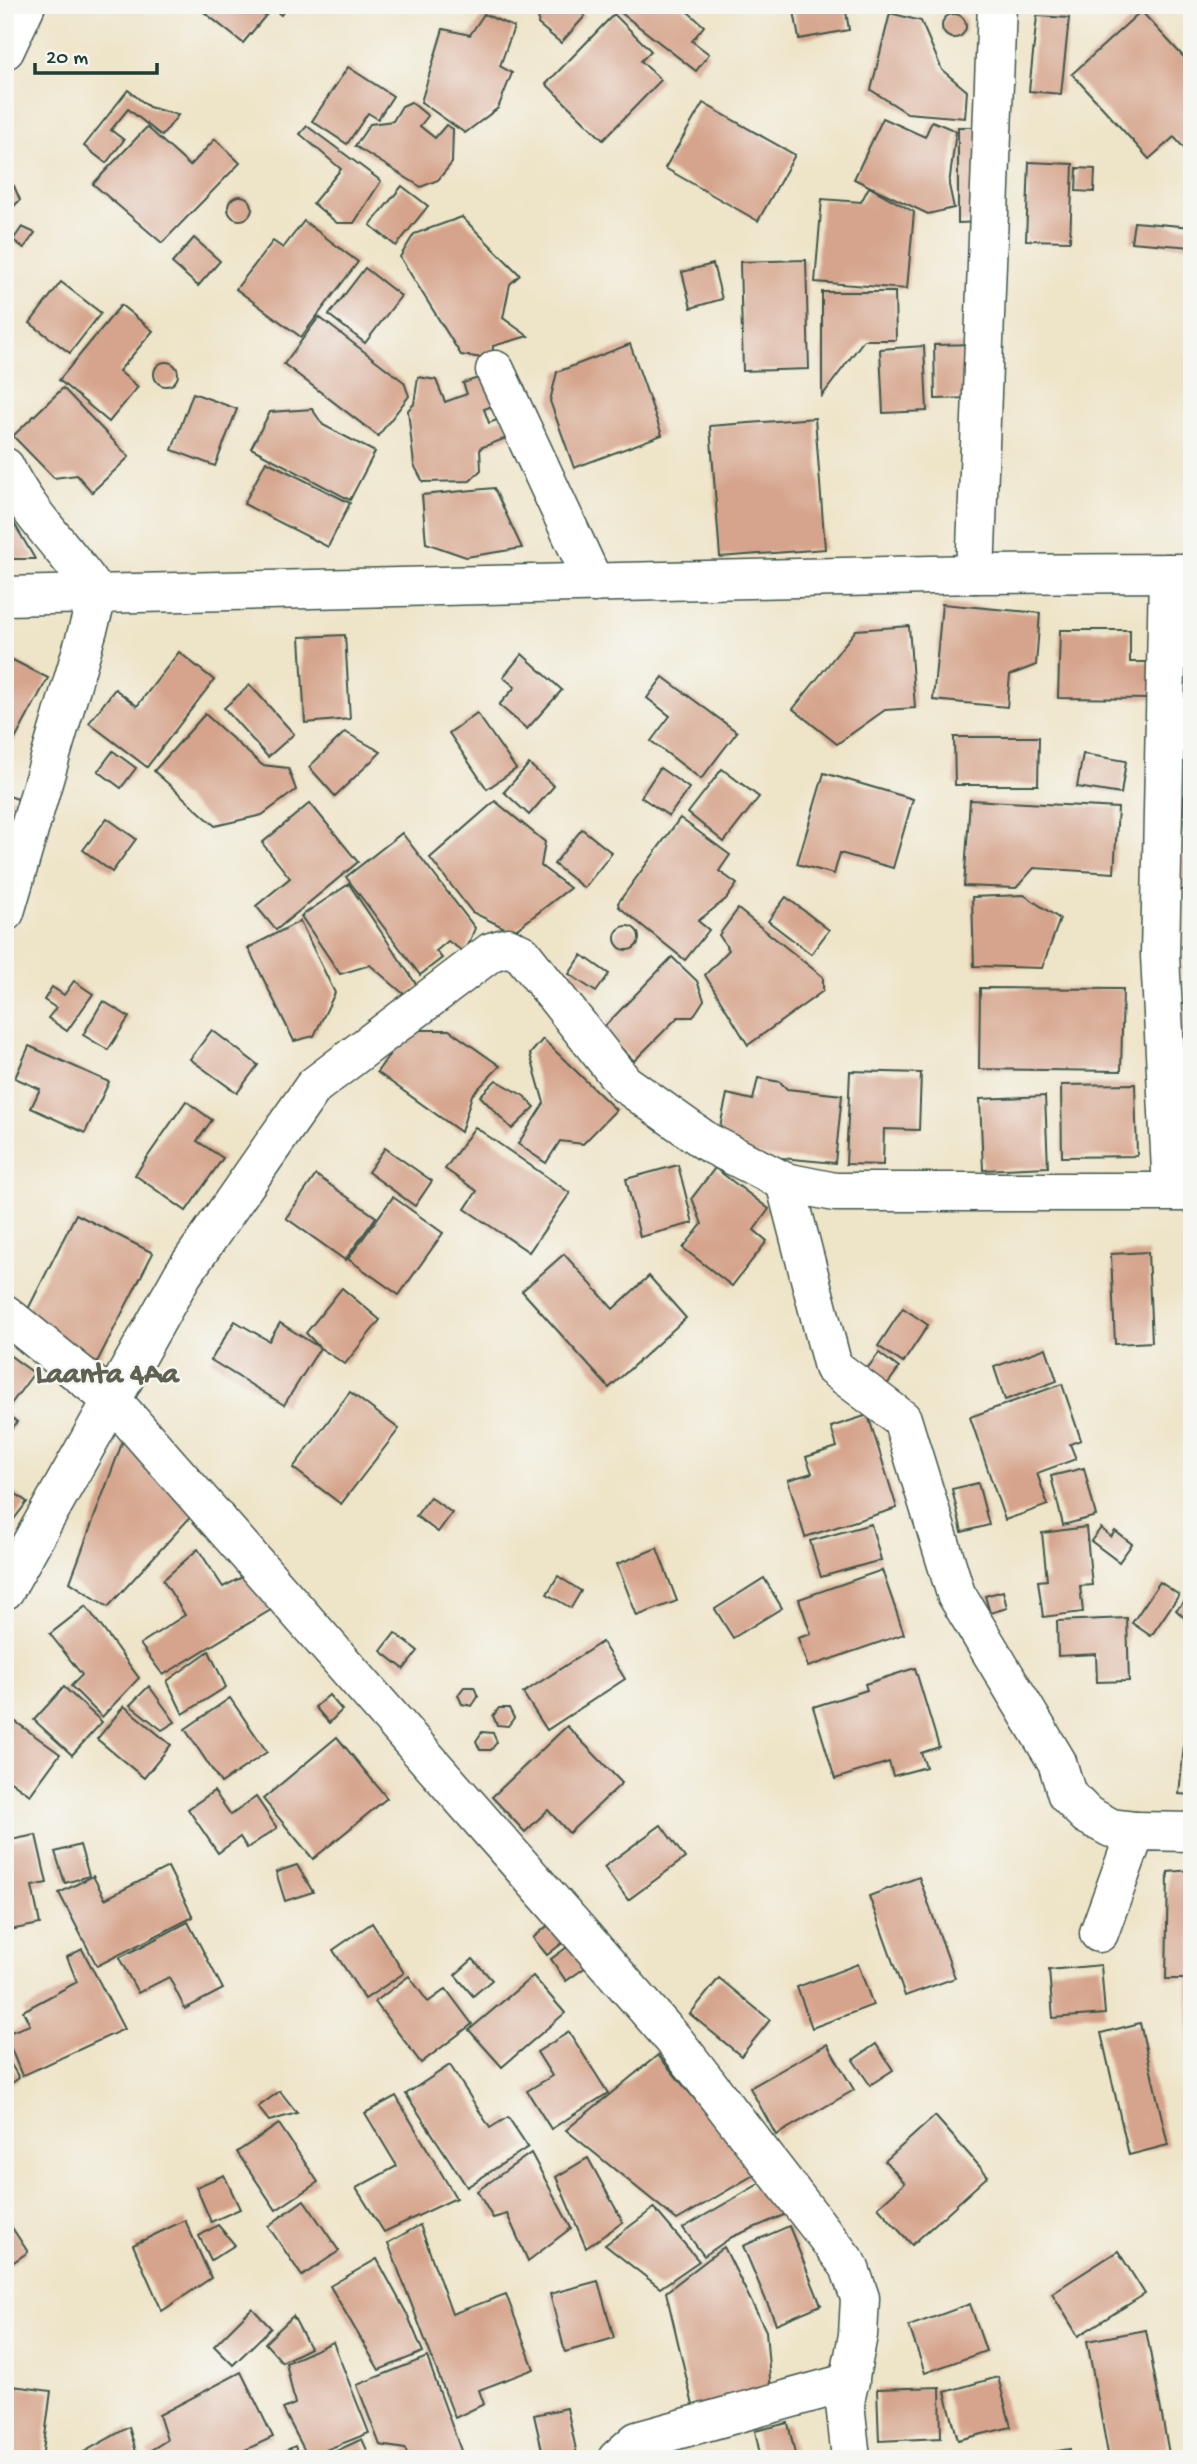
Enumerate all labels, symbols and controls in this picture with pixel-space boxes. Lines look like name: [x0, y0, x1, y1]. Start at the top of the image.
scale bar: [35, 32, 158, 76]
text: 20 m: [46, 47, 88, 72]
district label: Laanta 4Aa: [35, 1359, 180, 1394]

